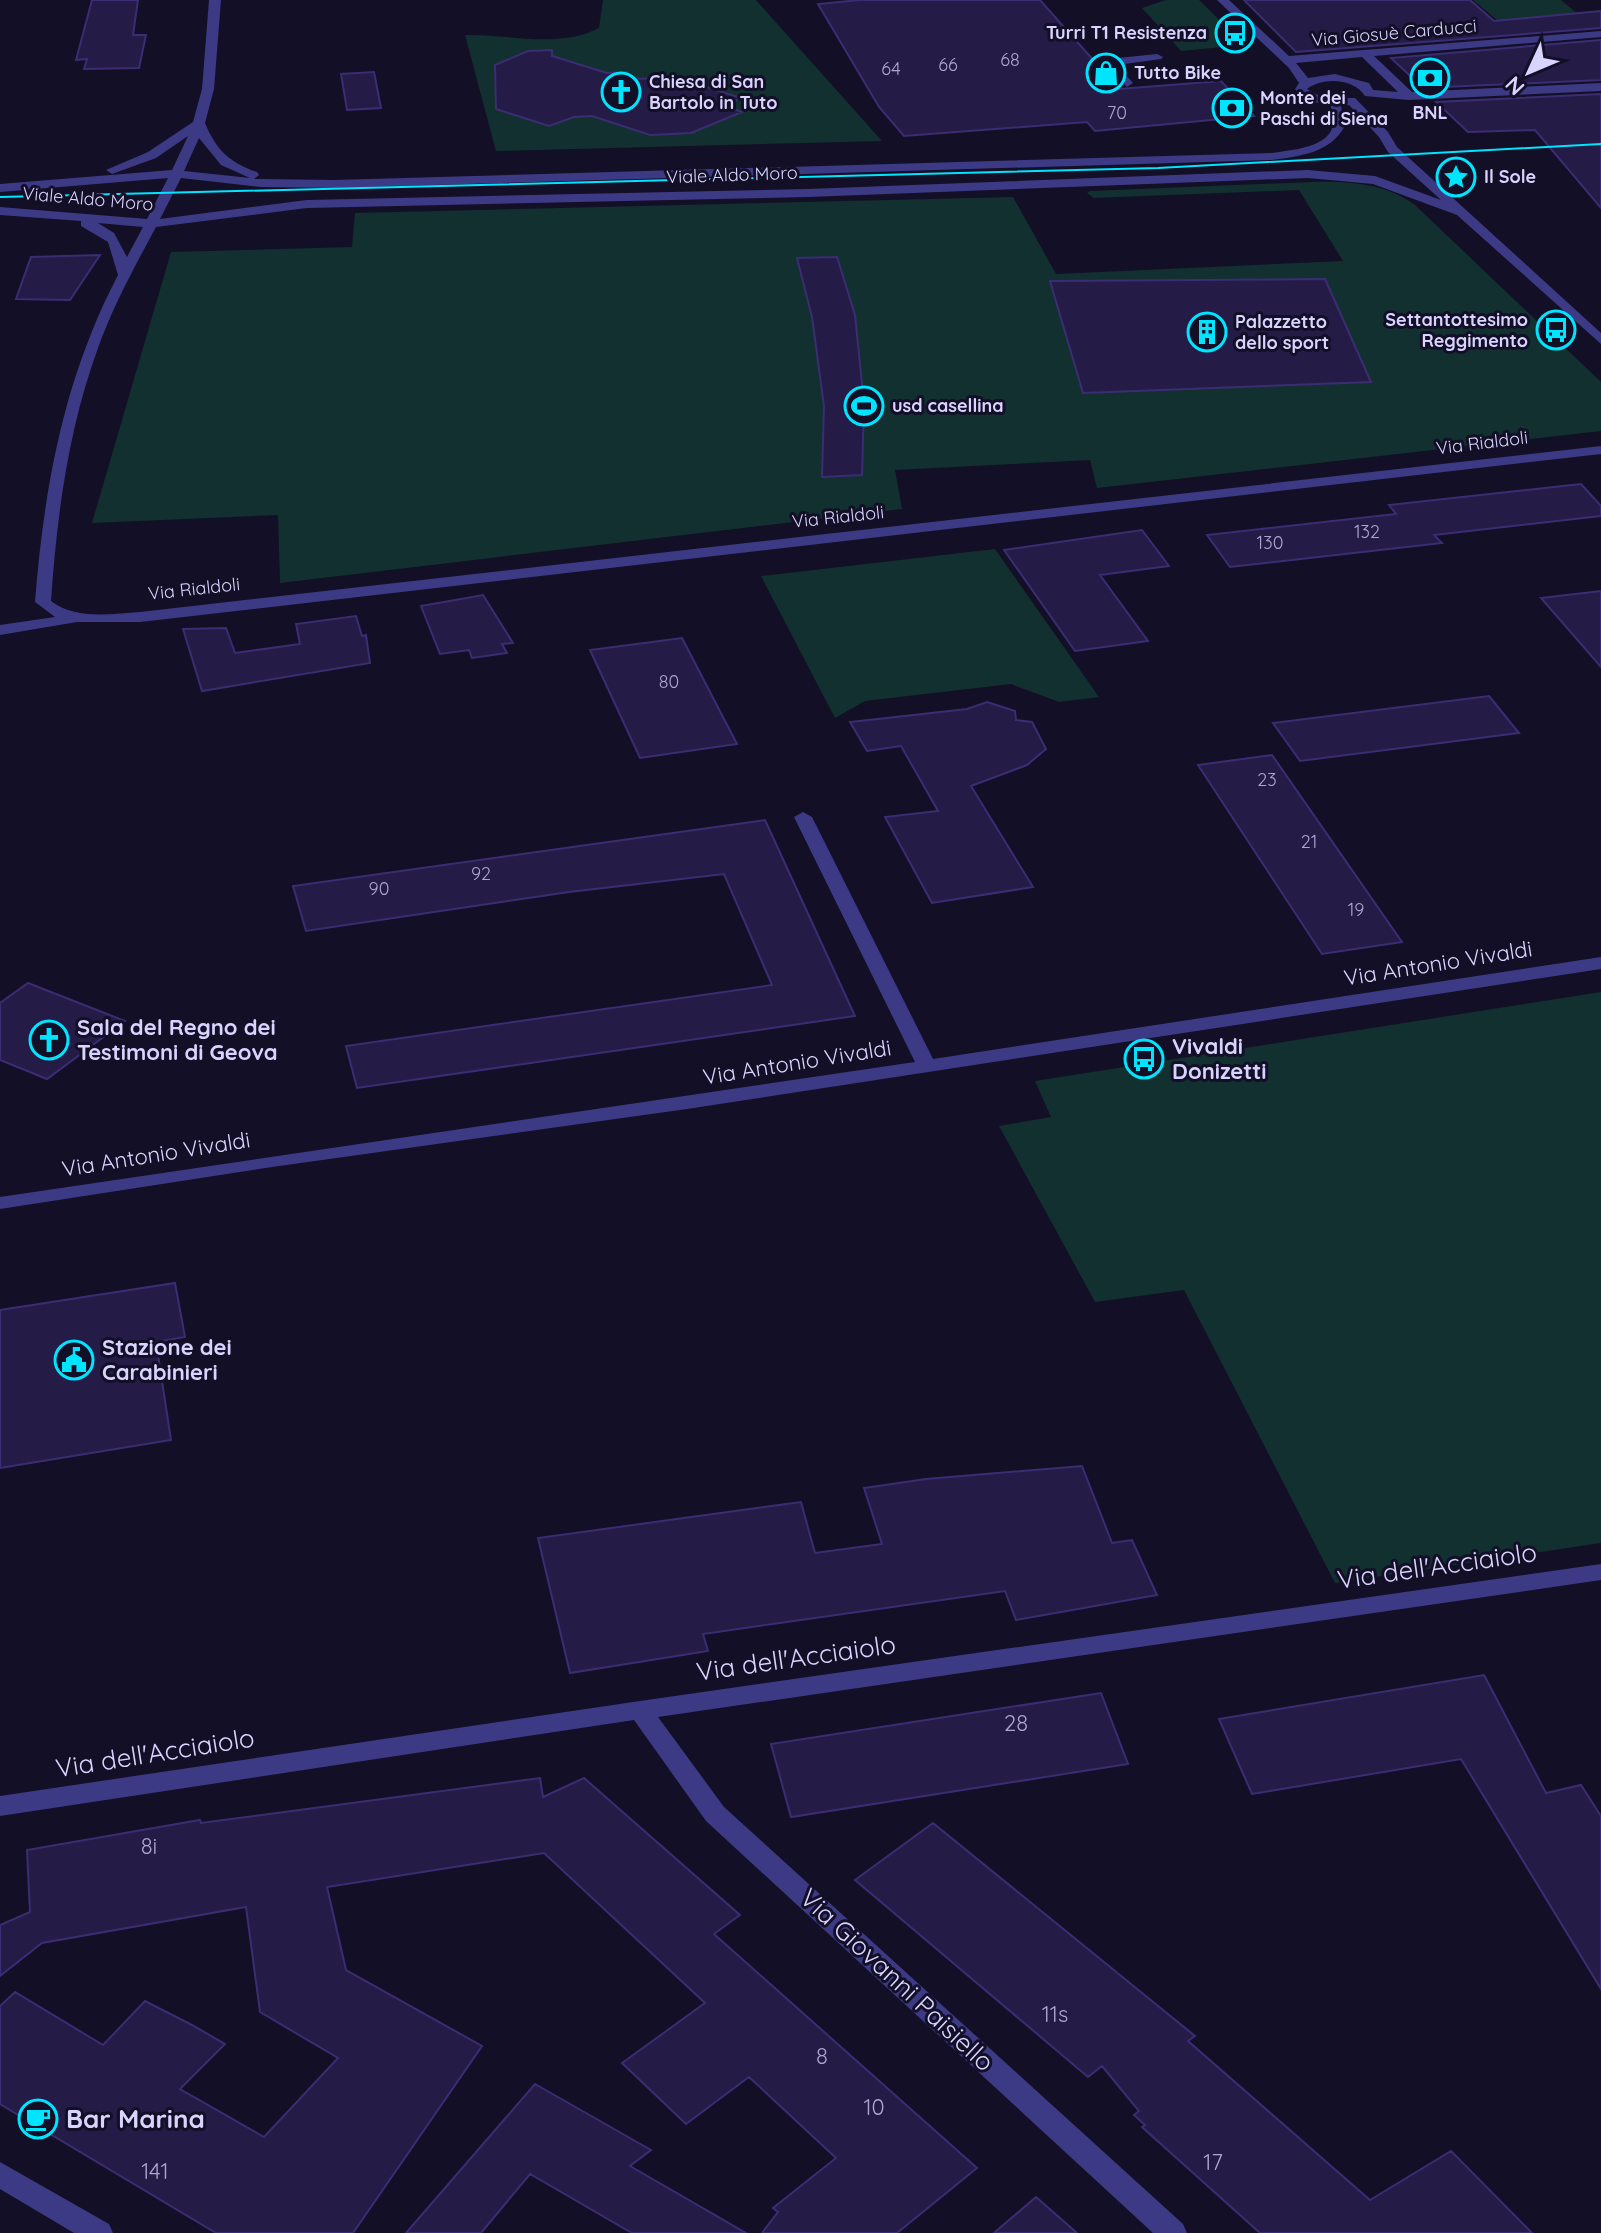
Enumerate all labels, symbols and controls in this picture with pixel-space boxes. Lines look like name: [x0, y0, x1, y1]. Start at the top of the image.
bus stop icon: Turri T1 Resistenza: [1214, 12, 1256, 54]
street label: Via Giosuè Carducci: [1310, 14, 1478, 51]
place label: Turri T1 Resistenza: [1046, 21, 1207, 44]
north arrow: [1489, 32, 1569, 112]
house number: 68: [1000, 48, 1020, 71]
shop icon: Tutto Bike: [1085, 52, 1127, 94]
house number: 66: [938, 53, 958, 76]
house number: 64: [881, 57, 901, 80]
bank icon: BNL: [1409, 57, 1451, 99]
place label: Tutto Bike: [1134, 61, 1221, 84]
place label: Chiesa di San Bartolo in Tuto: [649, 70, 778, 114]
text: N: [1499, 70, 1530, 101]
church icon: Chiesa di San Bartolo in Tuto: [600, 71, 642, 113]
place label: Monte dei Paschi di Siena: [1260, 86, 1388, 130]
bank icon: Monte dei Paschi di Siena: [1211, 87, 1253, 129]
house number: 70: [1107, 101, 1127, 124]
place label: BNL: [1412, 101, 1448, 124]
place icon: Il Sole: [1435, 156, 1477, 198]
street label: Viale Aldo Moro: [666, 161, 798, 188]
place label: Il Sole: [1484, 165, 1536, 188]
street label: Viale Aldo Moro: [22, 181, 154, 216]
place label: Settantottesimo Reggimento: [1385, 308, 1528, 352]
bus stop icon: Settantottesimo Reggimento: [1535, 309, 1577, 351]
place label: Palazzetto dello sport: [1235, 310, 1329, 354]
building icon: Palazzetto dello sport: [1186, 311, 1228, 353]
sports icon: usd casellina: [843, 385, 885, 427]
place label: usd casellina: [892, 394, 1004, 417]
street label: Via Rialdoli: [1435, 425, 1529, 460]
street label: Via Rialdoli: [791, 500, 885, 533]
house number: 132: [1354, 520, 1380, 543]
house number: 130: [1257, 531, 1283, 554]
street label: Via Rialdoli: [147, 572, 241, 605]
house number: 80: [659, 670, 679, 693]
house number: 23: [1257, 768, 1277, 791]
house number: 21: [1301, 830, 1317, 853]
house number: 92: [471, 862, 491, 885]
house number: 90: [369, 877, 389, 900]
house number: 19: [1348, 898, 1364, 921]
street label: Via Antonio Vivaldi: [1342, 934, 1534, 992]
place label: Sala del Regno dei Testimoni di Geova: [77, 1013, 278, 1066]
church icon: Sala del Regno dei Testimoni di Geova: [28, 1019, 70, 1061]
place label: Vivaldi Donizetti: [1172, 1032, 1267, 1085]
street label: Via Antonio Vivaldi: [701, 1033, 893, 1091]
bus stop icon: Vivaldi Donizetti: [1123, 1038, 1165, 1080]
street label: Via Antonio Vivaldi: [60, 1125, 252, 1183]
place label: Stazione dei Carabinieri: [102, 1333, 232, 1386]
public building icon: Stazione dei Carabinieri: [53, 1339, 95, 1381]
street label: Via dell'Acciaiolo: [1335, 1535, 1539, 1596]
street label: Via dell'Acciaiolo: [694, 1627, 898, 1688]
house number: 28: [1004, 1709, 1028, 1737]
street label: Via dell'Acciaiolo: [53, 1720, 257, 1785]
house number: 8i: [141, 1832, 157, 1860]
street label: Via Giovanni Paisiello: [793, 1881, 1001, 2078]
house number: 11s: [1042, 2000, 1068, 2028]
house number: 8: [816, 2042, 828, 2070]
house number: 10: [863, 2093, 885, 2121]
cafe icon: Bar Marina: [17, 2098, 59, 2140]
place label: Bar Marina: [66, 2102, 205, 2135]
house number: 17: [1203, 2148, 1223, 2176]
house number: 141: [141, 2157, 169, 2185]

